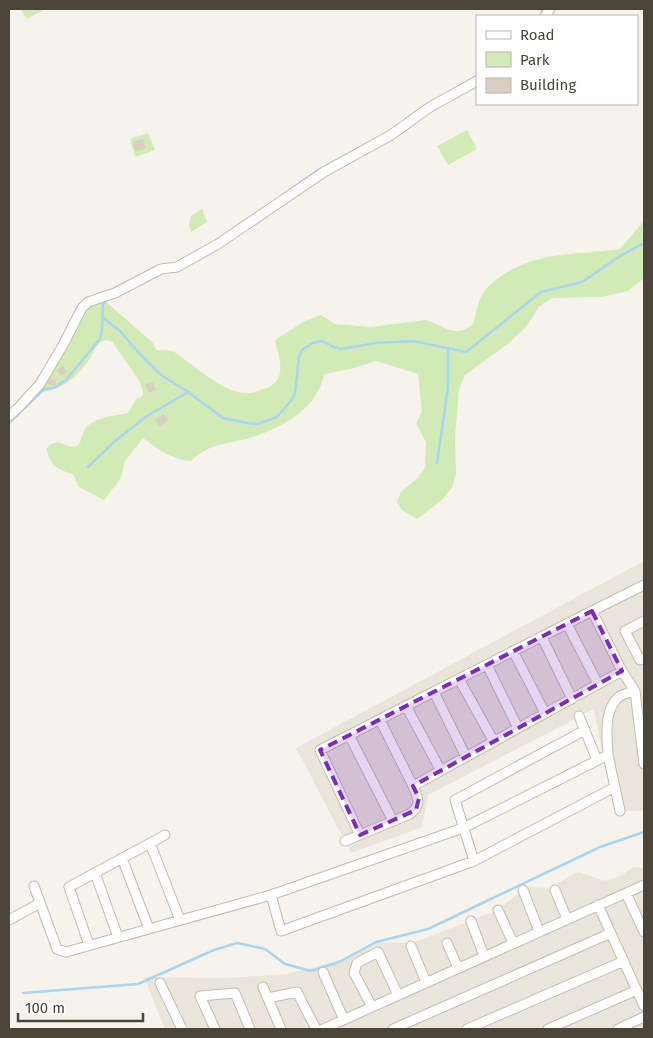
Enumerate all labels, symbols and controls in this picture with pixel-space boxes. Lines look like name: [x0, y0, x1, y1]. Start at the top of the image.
legend: [476, 15, 638, 105]
text: Road: [520, 26, 555, 44]
text: Park: [520, 51, 550, 69]
text: Building: [520, 76, 576, 94]
scale bar: [18, 990, 142, 1022]
text: 100 m: [25, 999, 65, 1017]

